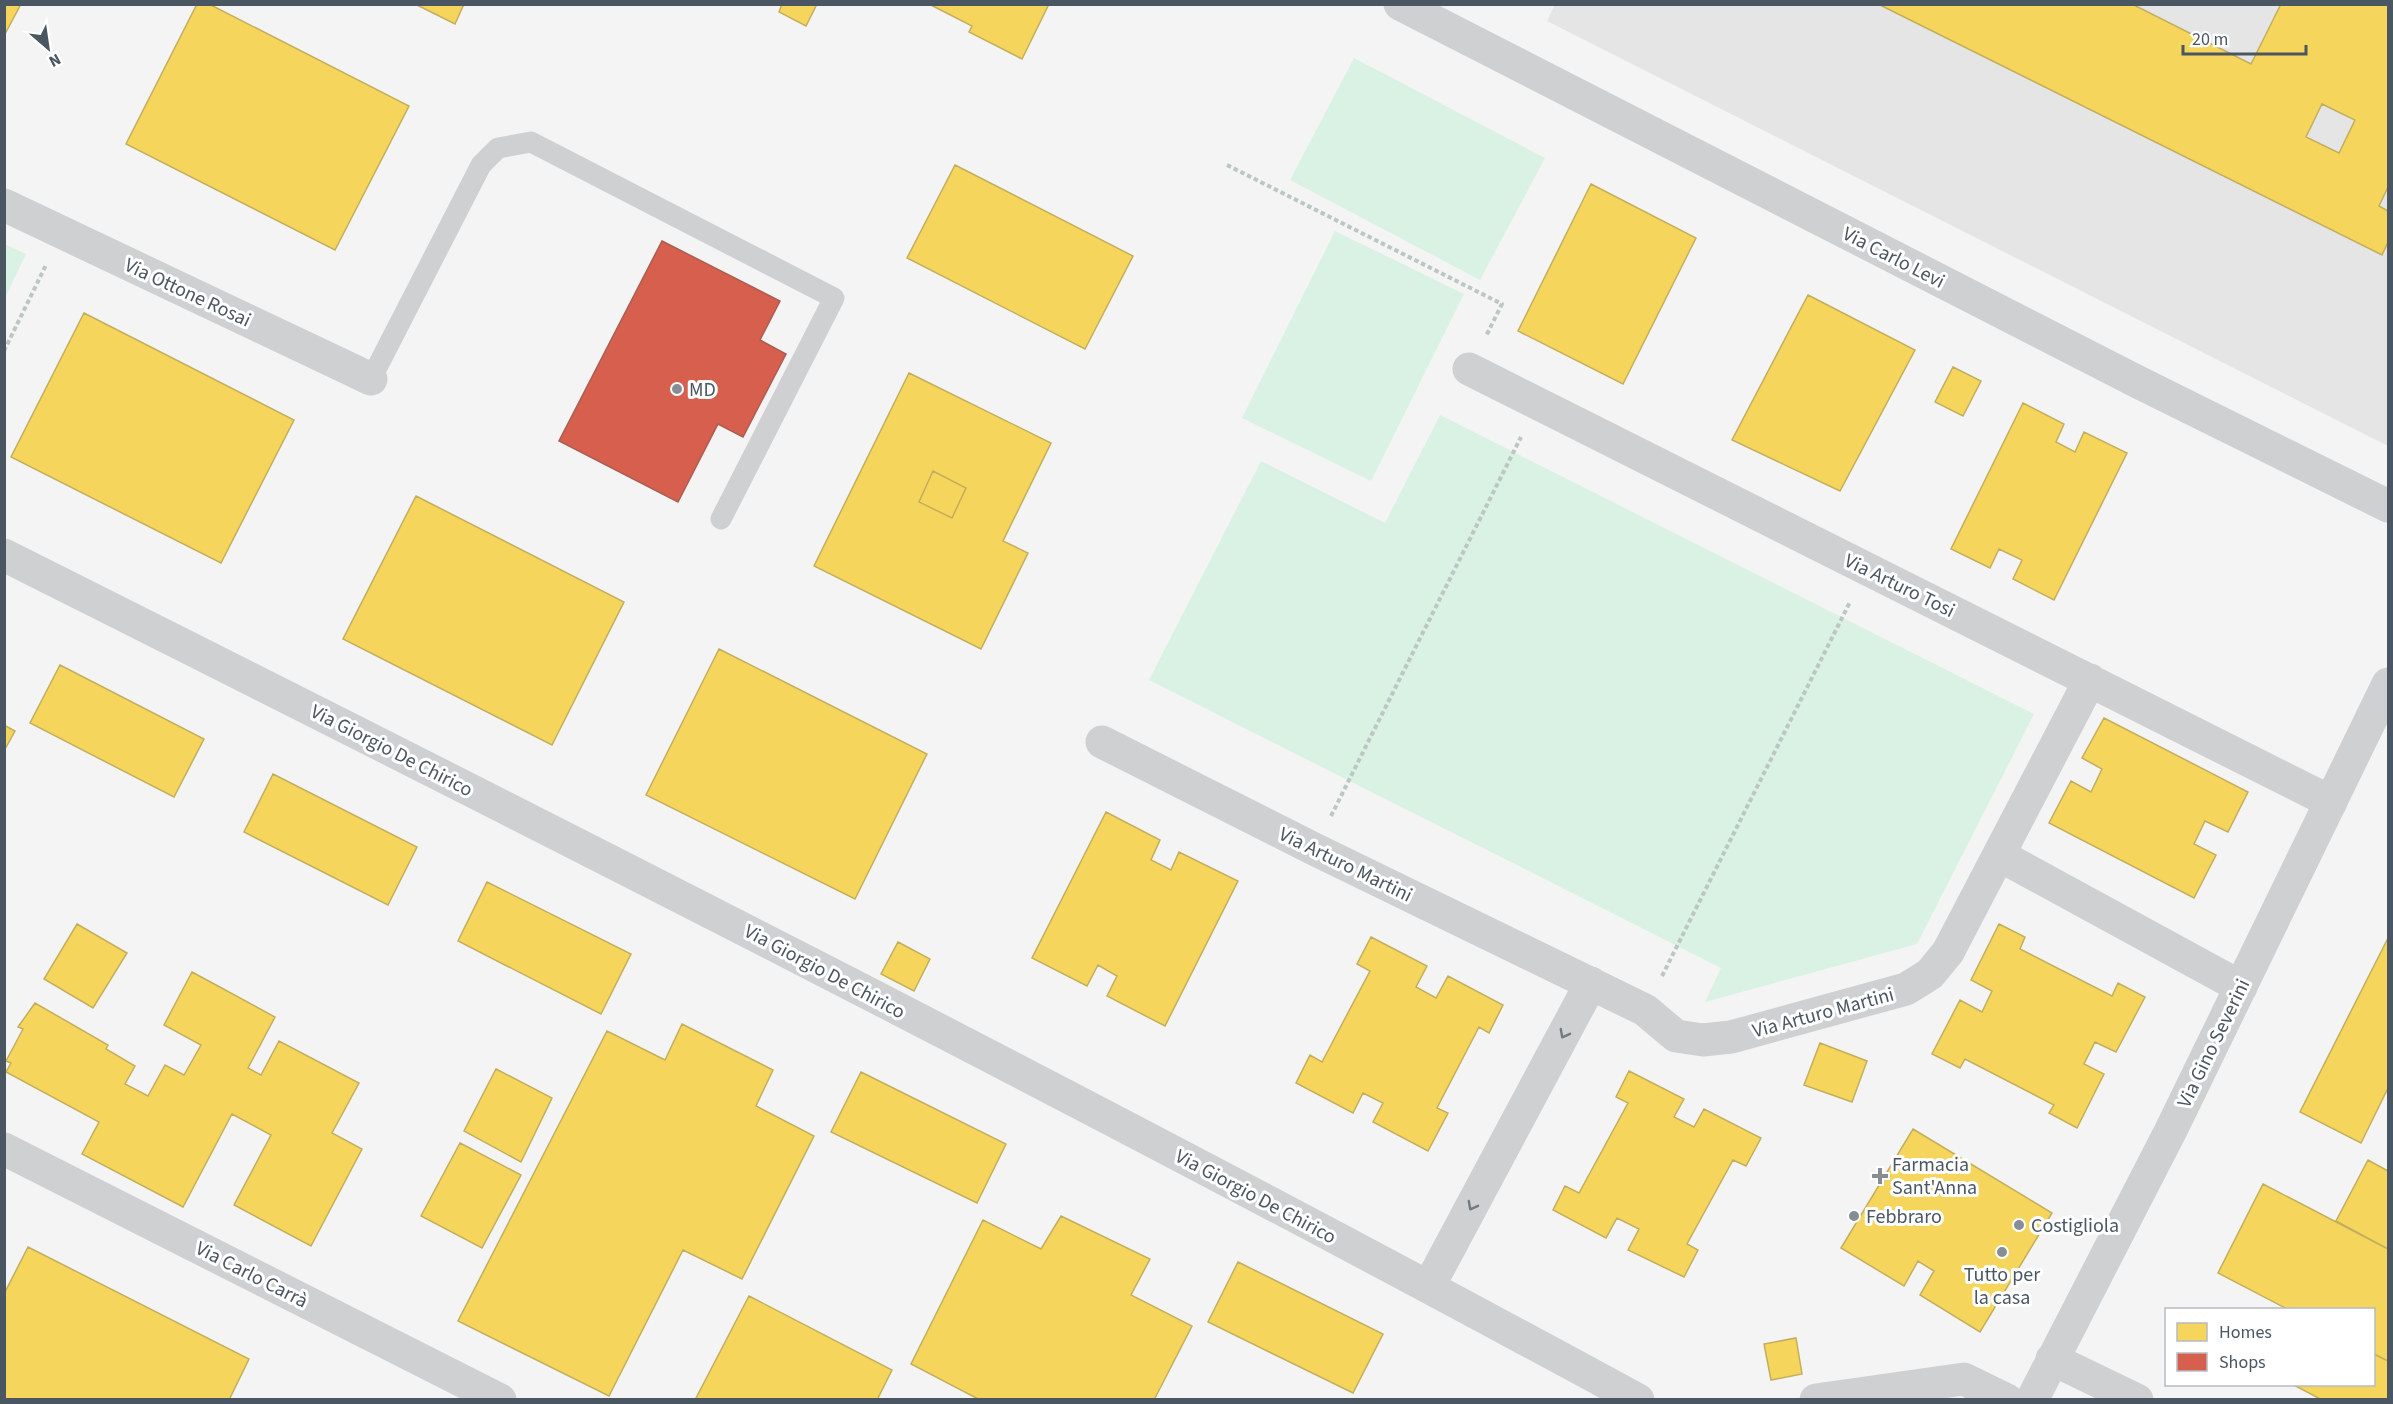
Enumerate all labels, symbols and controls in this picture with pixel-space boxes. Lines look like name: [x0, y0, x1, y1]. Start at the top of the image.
north arrow: [18, 18, 78, 78]
scale bar: [2183, 18, 2306, 56]
text: 20 m: [2192, 27, 2228, 52]
text: N: [45, 48, 65, 72]
street label: Via Carlo Levi: [1838, 220, 1950, 296]
street label: Via Ottone Rosai: [120, 251, 255, 334]
place label: MD: [689, 376, 716, 404]
marker: MD: [670, 382, 684, 396]
street label: Via Arturo Tosi: [1840, 547, 1960, 625]
street label: Via Giorgio De Chirico: [306, 698, 478, 804]
street label: Via Arturo Martini: [1274, 820, 1417, 909]
street label: Via Giorgio De Chirico: [739, 918, 910, 1026]
street label: Via Gino Severini: [2171, 974, 2257, 1112]
street label: Via Arturo Martini: [1749, 981, 1897, 1045]
one-way arrow: [1559, 1028, 1571, 1039]
street label: Via Giorgio De Chirico: [1170, 1143, 1341, 1251]
place label: Farmacia Sant'Anna: [1892, 1151, 1977, 1202]
marker: Farmacia Sant'Anna: [1873, 1169, 1887, 1183]
one-way arrow: [1468, 1200, 1479, 1210]
place label: Febbraro: [1866, 1203, 1942, 1231]
marker: Febbraro: [1847, 1209, 1861, 1223]
place label: Costigliola: [2031, 1212, 2119, 1240]
marker: Costigliola: [2012, 1218, 2026, 1232]
street label: Via Carlo Carrà: [191, 1235, 313, 1315]
marker: Tutto per la casa: [1995, 1245, 2009, 1259]
place label: Tutto per la casa: [1964, 1261, 2040, 1312]
legend: [2165, 1308, 2375, 1386]
text: Homes: [2219, 1320, 2272, 1345]
text: Shops: [2219, 1350, 2266, 1375]

